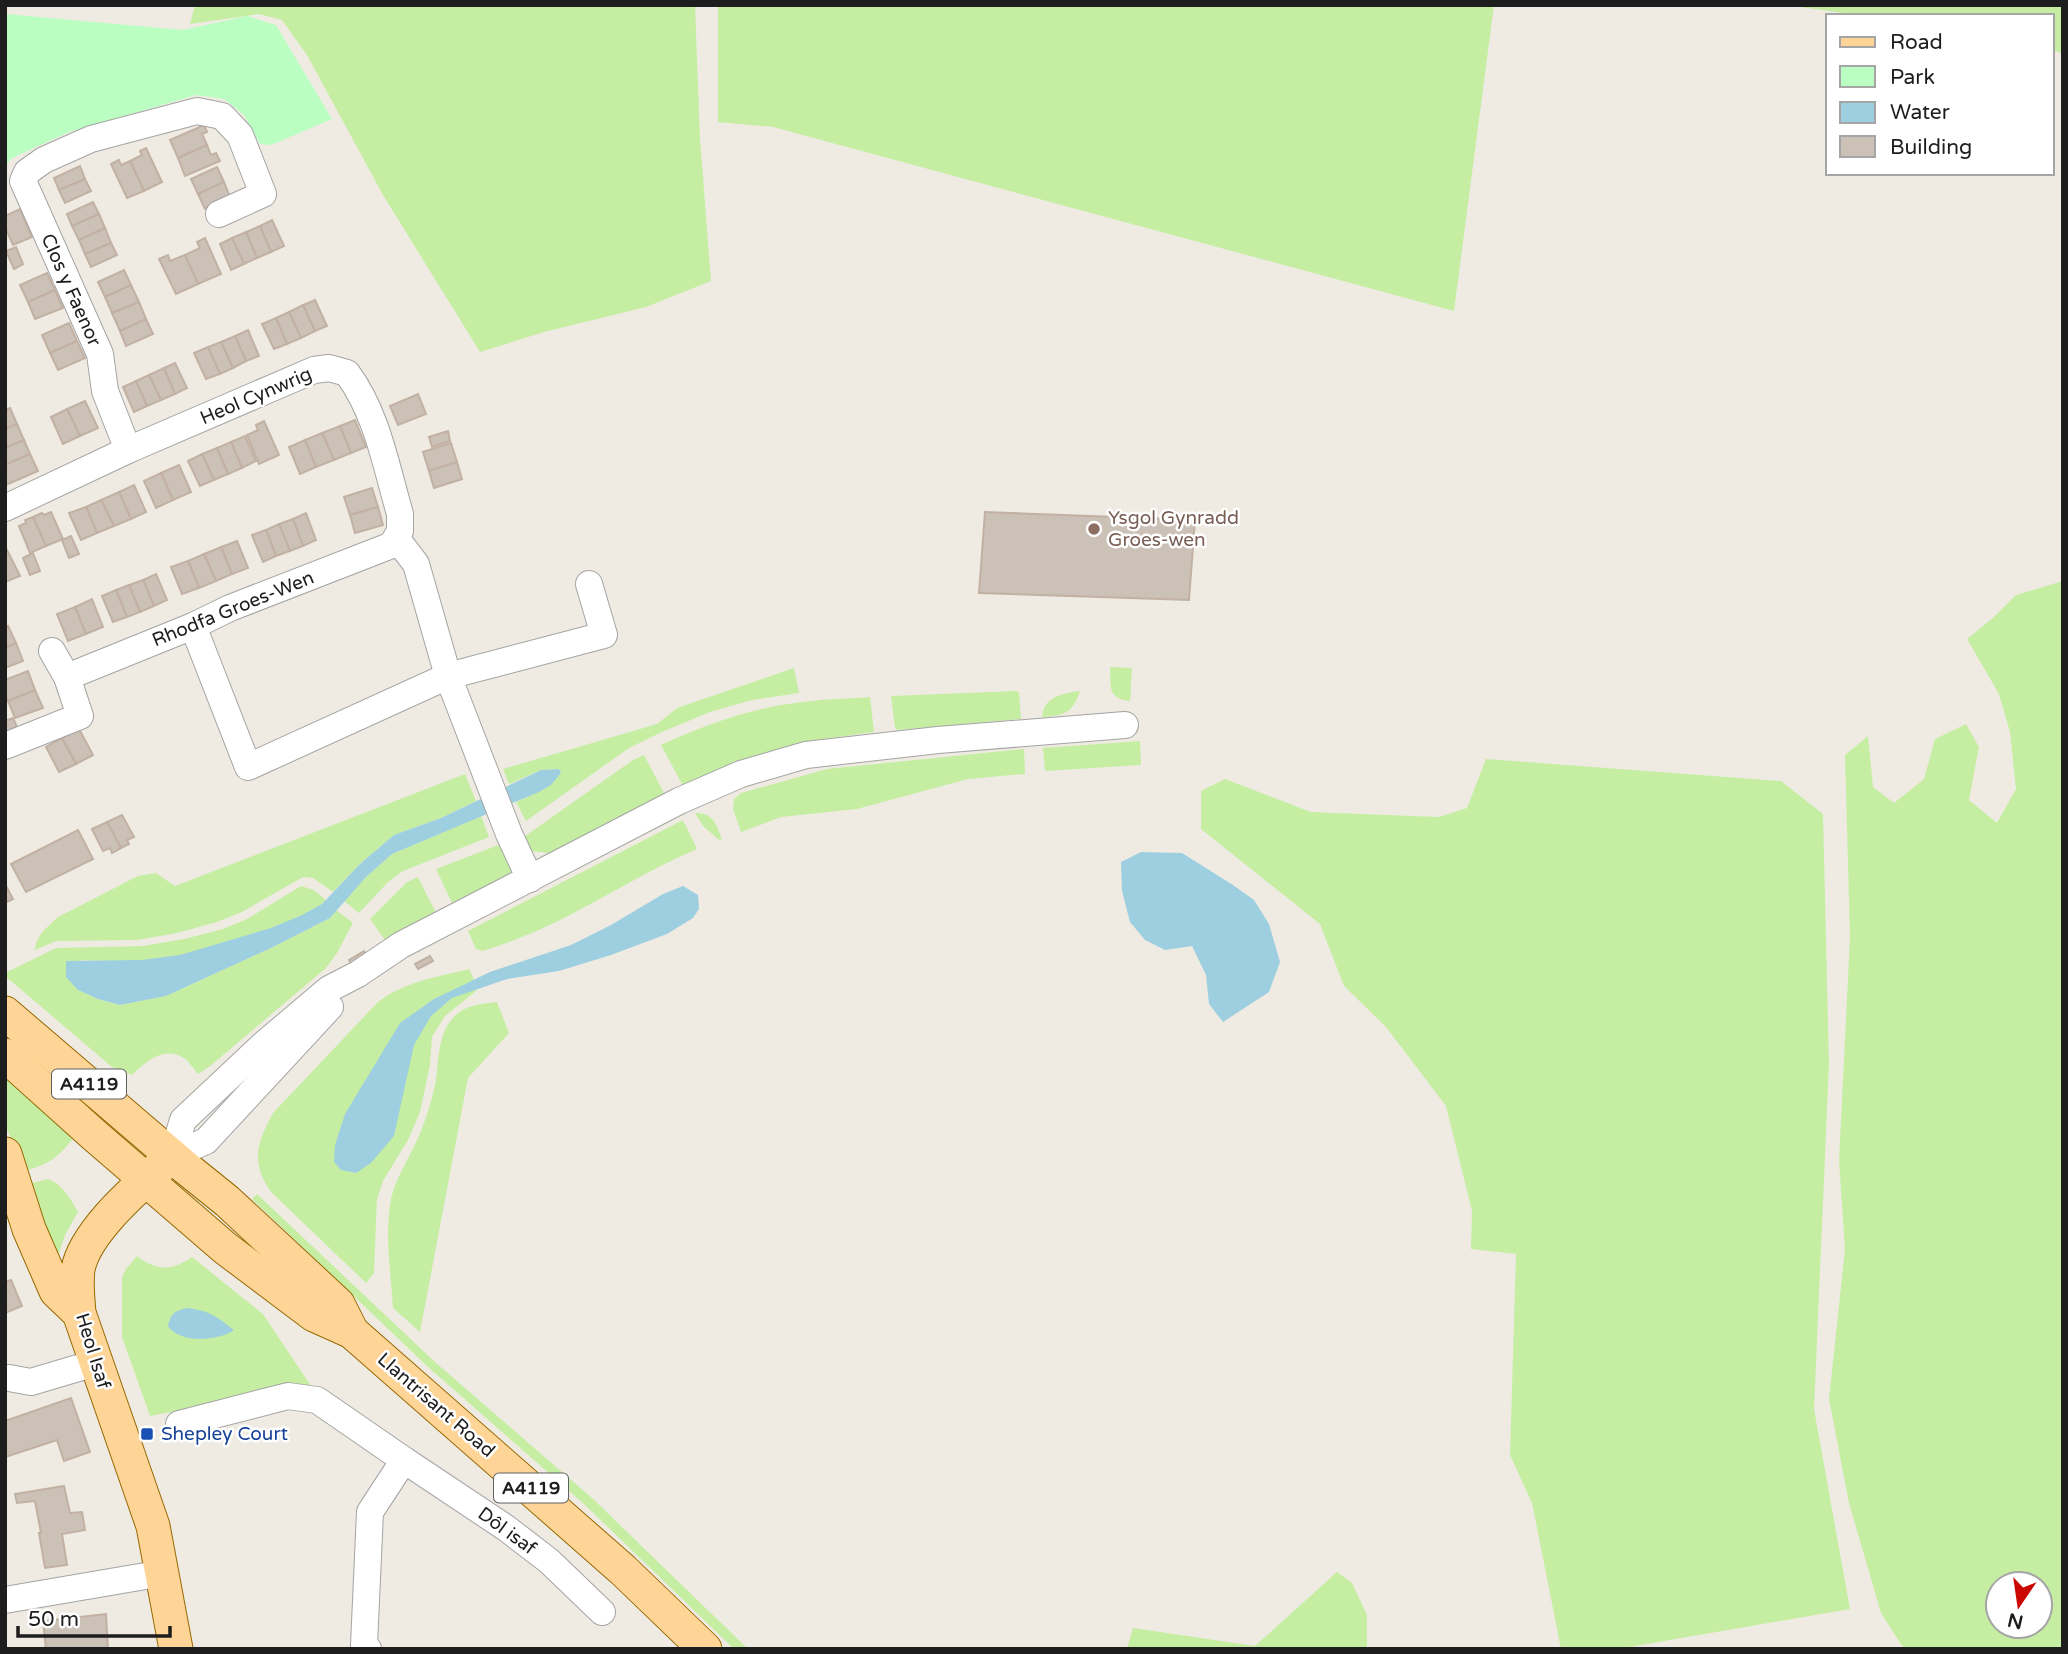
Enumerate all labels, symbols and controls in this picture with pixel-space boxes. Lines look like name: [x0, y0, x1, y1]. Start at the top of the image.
legend: [1826, 14, 2054, 175]
text: Road: [1890, 30, 1943, 55]
text: Park: [1890, 65, 1935, 90]
text: Water: [1890, 100, 1950, 125]
text: Building: [1890, 135, 1972, 160]
street label: Clos y Faenor: [36, 230, 106, 350]
street label: Heol Cynwrig: [197, 363, 315, 429]
place label: Ysgol Gynradd Groes-wen: [1108, 507, 1239, 551]
marker: Ysgol Gynradd Groes-wen: [1086, 521, 1102, 537]
street label: Rhodfa Groes-Wen: [149, 566, 317, 652]
road number: A4119: [52, 1070, 126, 1098]
street label: Heol Isaf: [71, 1310, 115, 1392]
street label: Llantrisant Road: [373, 1348, 499, 1462]
place label: Shepley Court: [161, 1423, 288, 1445]
marker: Shepley Court: [139, 1426, 155, 1442]
road number: A4119: [494, 1474, 568, 1503]
street label: Dôl isaf: [474, 1503, 541, 1560]
north arrow: [1984, 1570, 2054, 1640]
scale bar: [18, 1594, 170, 1638]
text: 50 m: [28, 1607, 79, 1632]
text: N: [2005, 1608, 2025, 1633]

